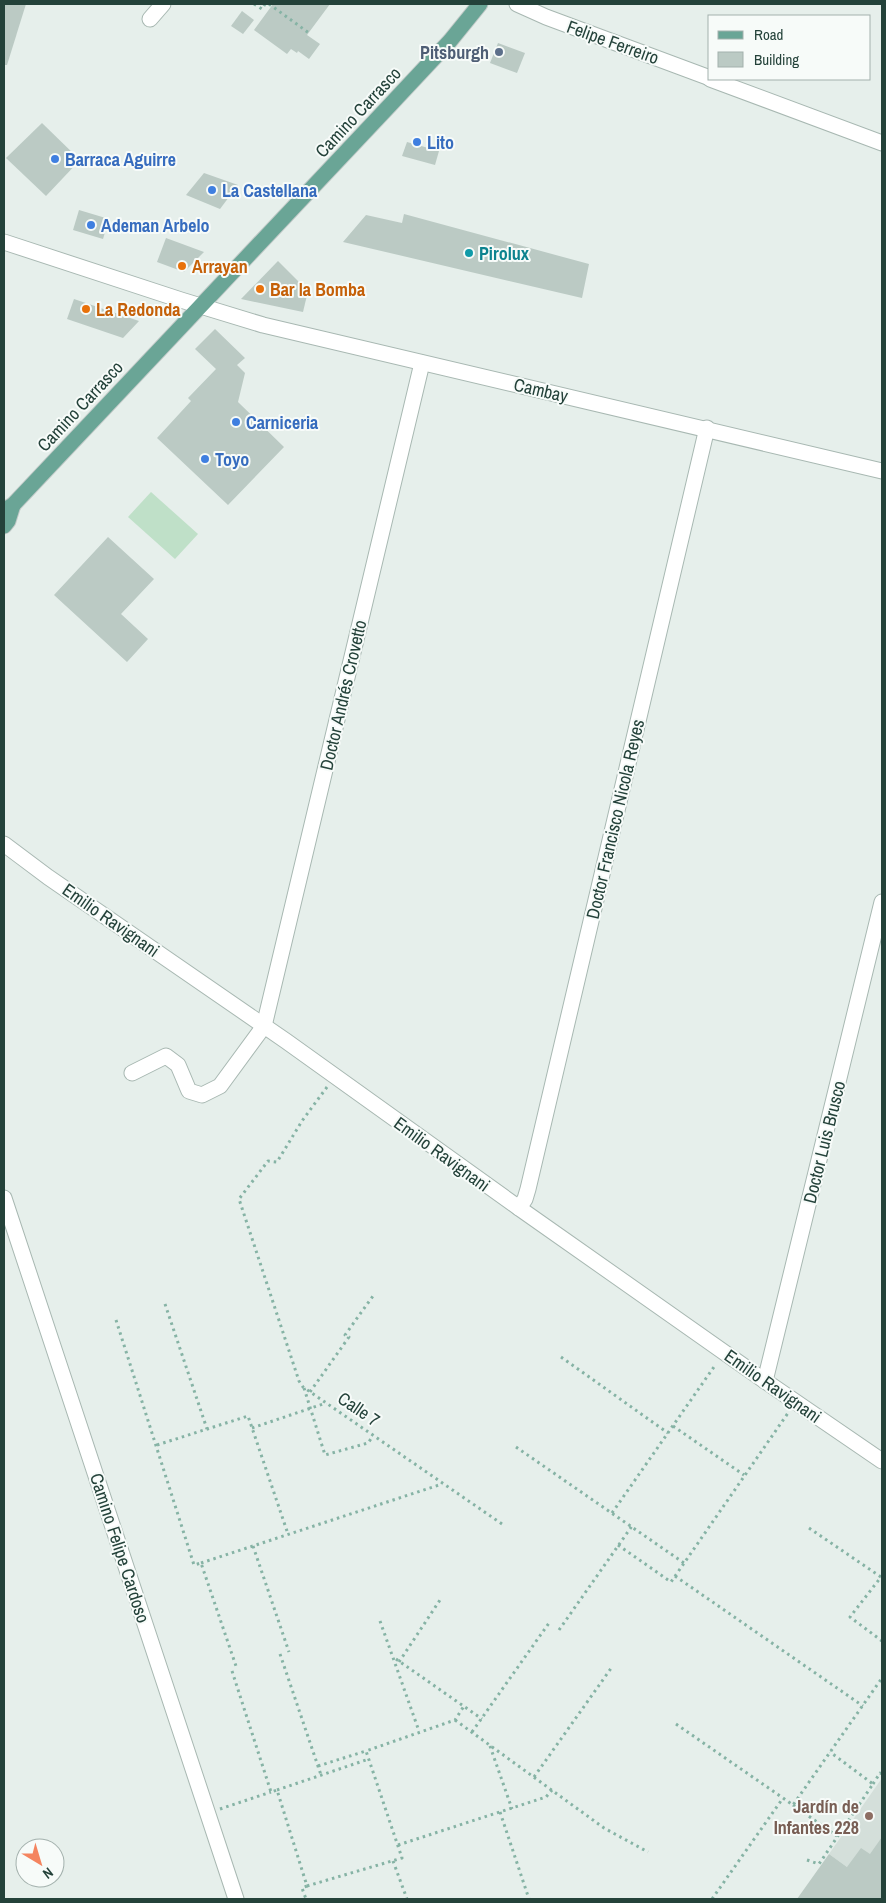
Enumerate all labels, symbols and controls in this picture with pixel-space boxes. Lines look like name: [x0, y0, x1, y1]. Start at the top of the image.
street label: Felipe Ferreiro: [564, 14, 662, 70]
legend: [708, 15, 871, 80]
text: Road: [754, 24, 783, 45]
place label: Pitsburgh: [420, 40, 489, 65]
marker: Pitsburgh: [493, 46, 505, 58]
text: Building: [754, 49, 799, 70]
street label: Camino Carrasco: [309, 61, 407, 163]
place label: Lito: [427, 130, 454, 155]
marker: Lito: [411, 136, 423, 148]
place label: Barraca Aguirre: [65, 147, 176, 172]
marker: Barraca Aguirre: [49, 153, 61, 165]
place label: La Castellana: [222, 178, 318, 203]
marker: La Castellana: [206, 184, 218, 196]
place label: Ademan Arbelo: [101, 213, 210, 238]
marker: Ademan Arbelo: [85, 219, 97, 231]
place label: Pirolux: [479, 241, 530, 266]
marker: Pirolux: [463, 247, 475, 259]
place label: Arrayan: [192, 254, 248, 279]
marker: Arrayan: [176, 260, 188, 272]
place label: Bar la Bomba: [270, 277, 366, 302]
marker: Bar la Bomba: [254, 283, 266, 295]
place label: La Redonda: [96, 297, 181, 322]
marker: La Redonda: [80, 303, 92, 315]
street label: Camino Carrasco: [31, 355, 129, 457]
street label: Cambay: [511, 372, 571, 408]
place label: Carniceria: [246, 410, 319, 435]
marker: Carniceria: [230, 416, 242, 428]
place label: Toyo: [215, 447, 249, 472]
marker: Toyo: [199, 453, 211, 465]
street label: Doctor Andrés Crovetto: [314, 617, 372, 773]
street label: Doctor Francisco Nicola Reyes: [580, 717, 650, 921]
street label: Emilio Ravignani: [57, 877, 165, 963]
street label: Doctor Luis Brusco: [797, 1078, 851, 1206]
street label: Emilio Ravignani: [389, 1111, 495, 1197]
street label: Emilio Ravignani: [719, 1343, 827, 1429]
street label: Calle 7: [333, 1386, 385, 1432]
street label: Camino Felipe Cardoso: [84, 1470, 156, 1626]
place label: Jardín de Infantes 228: [774, 1794, 859, 1840]
marker: Jardín de Infantes 228: [863, 1810, 875, 1822]
north arrow: [15, 1838, 65, 1888]
text: N: [39, 1864, 57, 1883]

